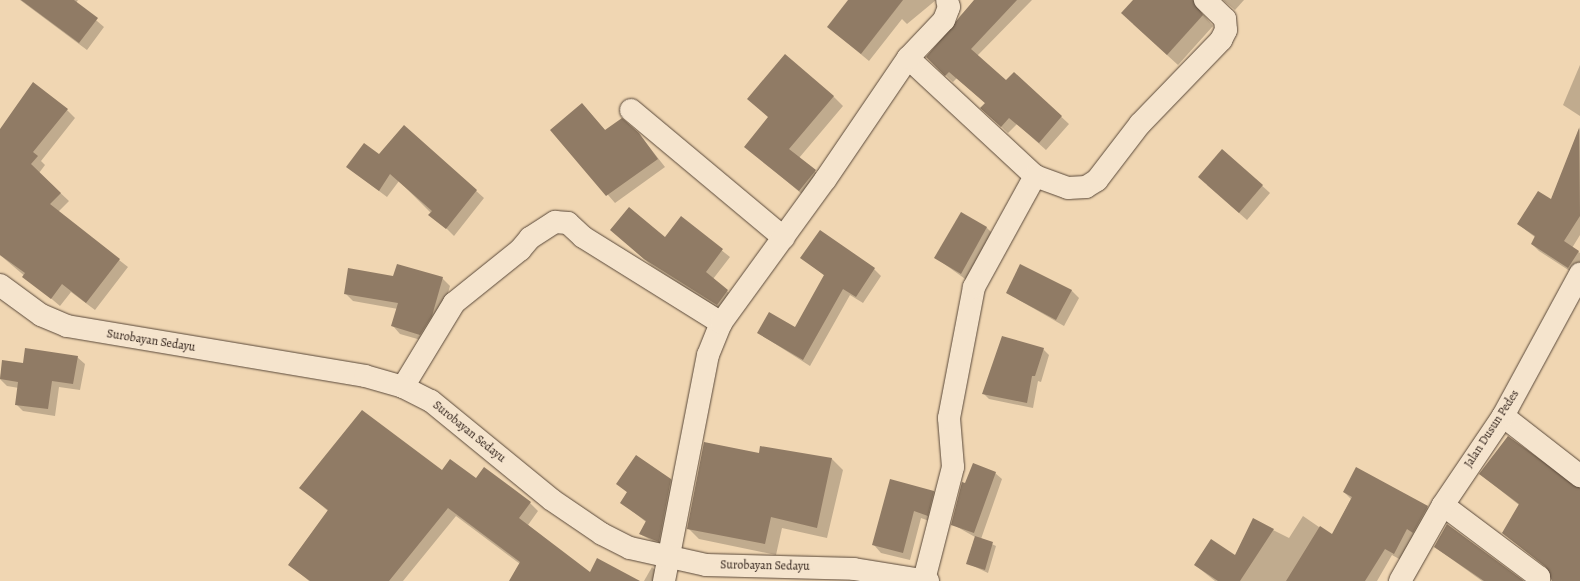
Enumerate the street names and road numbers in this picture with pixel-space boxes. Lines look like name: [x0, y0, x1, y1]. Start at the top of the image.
street label: Surobayan Sedayu: [106, 327, 196, 355]
street label: Jalan Dusun Pedes: [1461, 387, 1523, 471]
street label: Surobayan Sedayu: [430, 398, 508, 466]
street label: Surobayan Sedayu: [720, 558, 810, 574]

